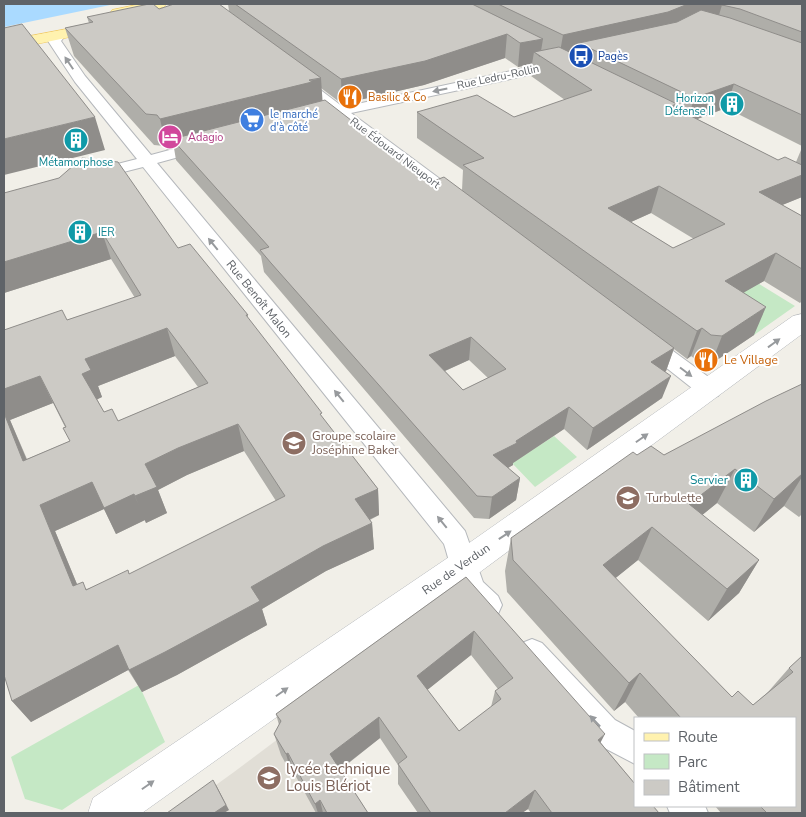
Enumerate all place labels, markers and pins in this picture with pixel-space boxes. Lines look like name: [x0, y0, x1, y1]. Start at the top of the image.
bus stop icon: Pagès: [568, 43, 594, 69]
place label: Pagès: [598, 49, 628, 64]
restaurant icon: Basilic & Co: [337, 84, 363, 110]
place label: Basilic & Co: [368, 90, 426, 105]
place label: Horizon Défense II: [665, 91, 714, 119]
building icon: Horizon Défense II: [719, 91, 745, 117]
supermarket icon: le marché d'à côté: [239, 107, 265, 133]
place label: le marché d'à côté: [270, 107, 318, 135]
hotel icon: Adagio: [157, 124, 183, 150]
building icon: Métamorphose: [63, 127, 89, 153]
place label: Adagio: [188, 130, 223, 145]
place label: Métamorphose: [39, 155, 113, 170]
building icon: IER: [67, 219, 93, 245]
place label: IER: [98, 225, 115, 240]
restaurant icon: Le Village: [693, 347, 719, 373]
place label: Le Village: [724, 352, 778, 368]
place label: Groupe scolaire Joséphine Baker: [311, 428, 399, 458]
school or university icon: Groupe scolaire Joséphine Baker: [281, 430, 307, 456]
building icon: Servier: [733, 467, 759, 493]
place label: Servier: [690, 472, 729, 488]
school or university icon: Turbulette: [615, 485, 641, 511]
place label: Turbulette: [646, 490, 702, 506]
place label: lycée technique Louis Blériot: [286, 759, 390, 796]
school or university icon: lycée technique Louis Blériot: [256, 765, 282, 791]

